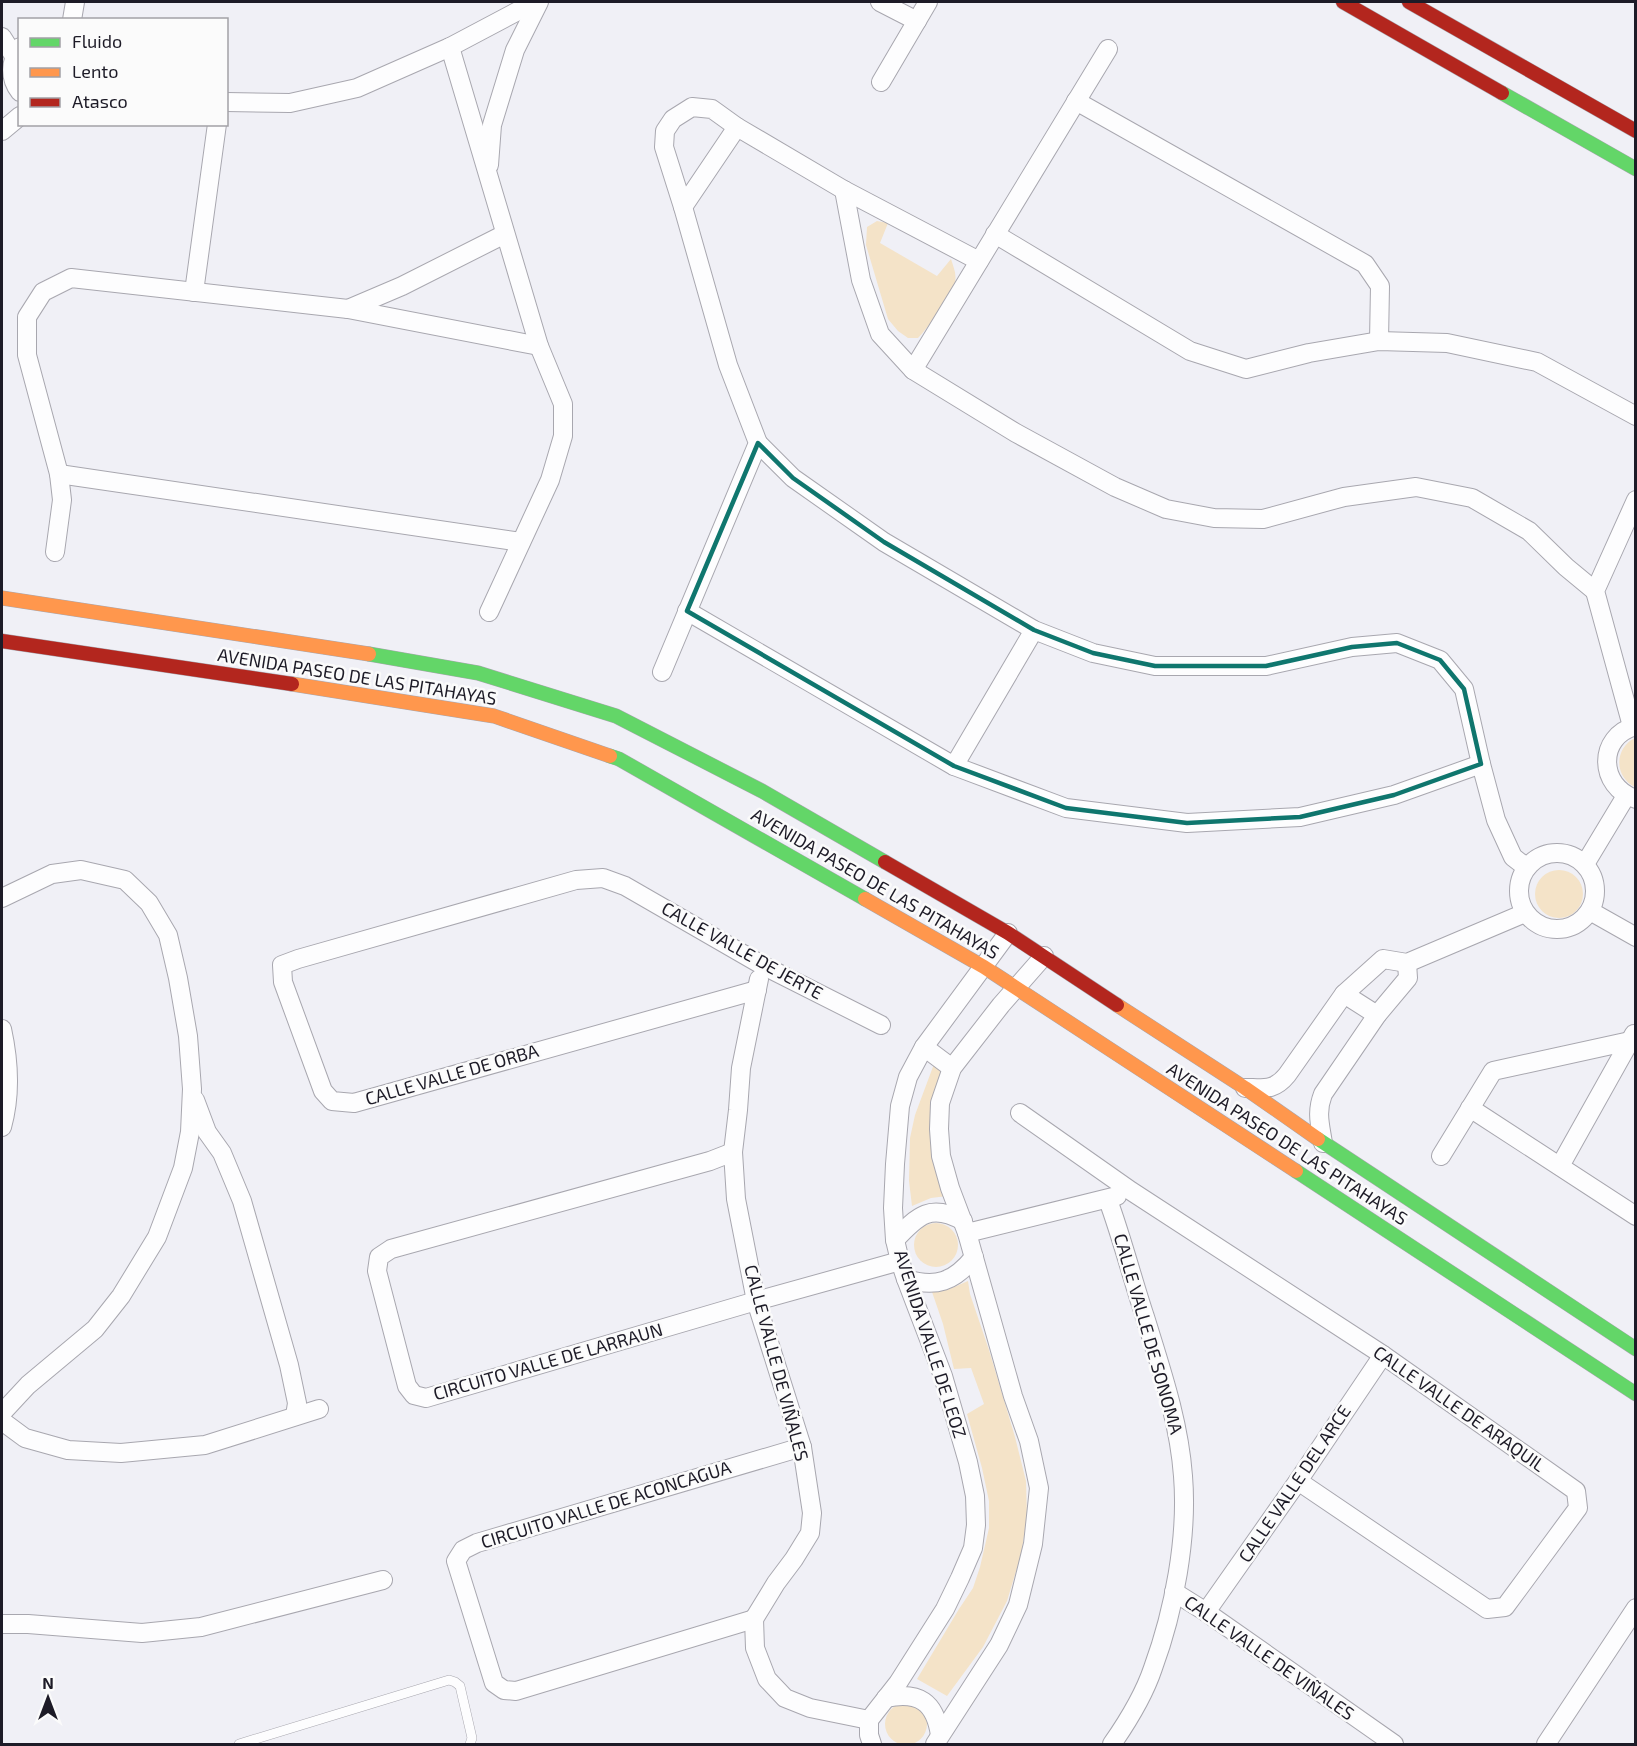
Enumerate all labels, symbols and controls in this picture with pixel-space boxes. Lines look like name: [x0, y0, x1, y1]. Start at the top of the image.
legend: [18, 18, 228, 126]
text: Fluido: [72, 30, 122, 52]
text: Lento: [72, 60, 118, 82]
text: Atasco: [72, 90, 128, 112]
street label: AVENIDA PASEO DE LAS PITAHAYAS: [216, 643, 498, 709]
street label: AVENIDA PASEO DE LAS PITAHAYAS: [748, 803, 1003, 963]
street label: CALLE VALLE DE JERTE: [658, 897, 827, 1004]
street label: CALLE VALLE DE ORBA: [363, 1039, 542, 1109]
street label: AVENIDA PASEO DE LAS PITAHAYAS: [1163, 1057, 1412, 1229]
street label: CALLE VALLE DE SONOMA: [1110, 1231, 1188, 1437]
street label: AVENIDA VALLE DE LEOZ: [890, 1247, 972, 1441]
street label: CALLE VALLE DE VIÑALES: [740, 1262, 814, 1463]
street label: CIRCUITO VALLE DE LARRAUN: [431, 1318, 665, 1404]
street label: CALLE VALLE DE ARAQUIL: [1369, 1340, 1550, 1476]
street label: CALLE VALLE DEL ARCE: [1233, 1401, 1355, 1566]
street label: CIRCUITO VALLE DE ACONCAGUA: [478, 1455, 734, 1553]
street label: CALLE VALLE DE VIÑALES: [1180, 1590, 1359, 1724]
north arrow: [18, 1668, 78, 1728]
text: N: [42, 1673, 54, 1692]

